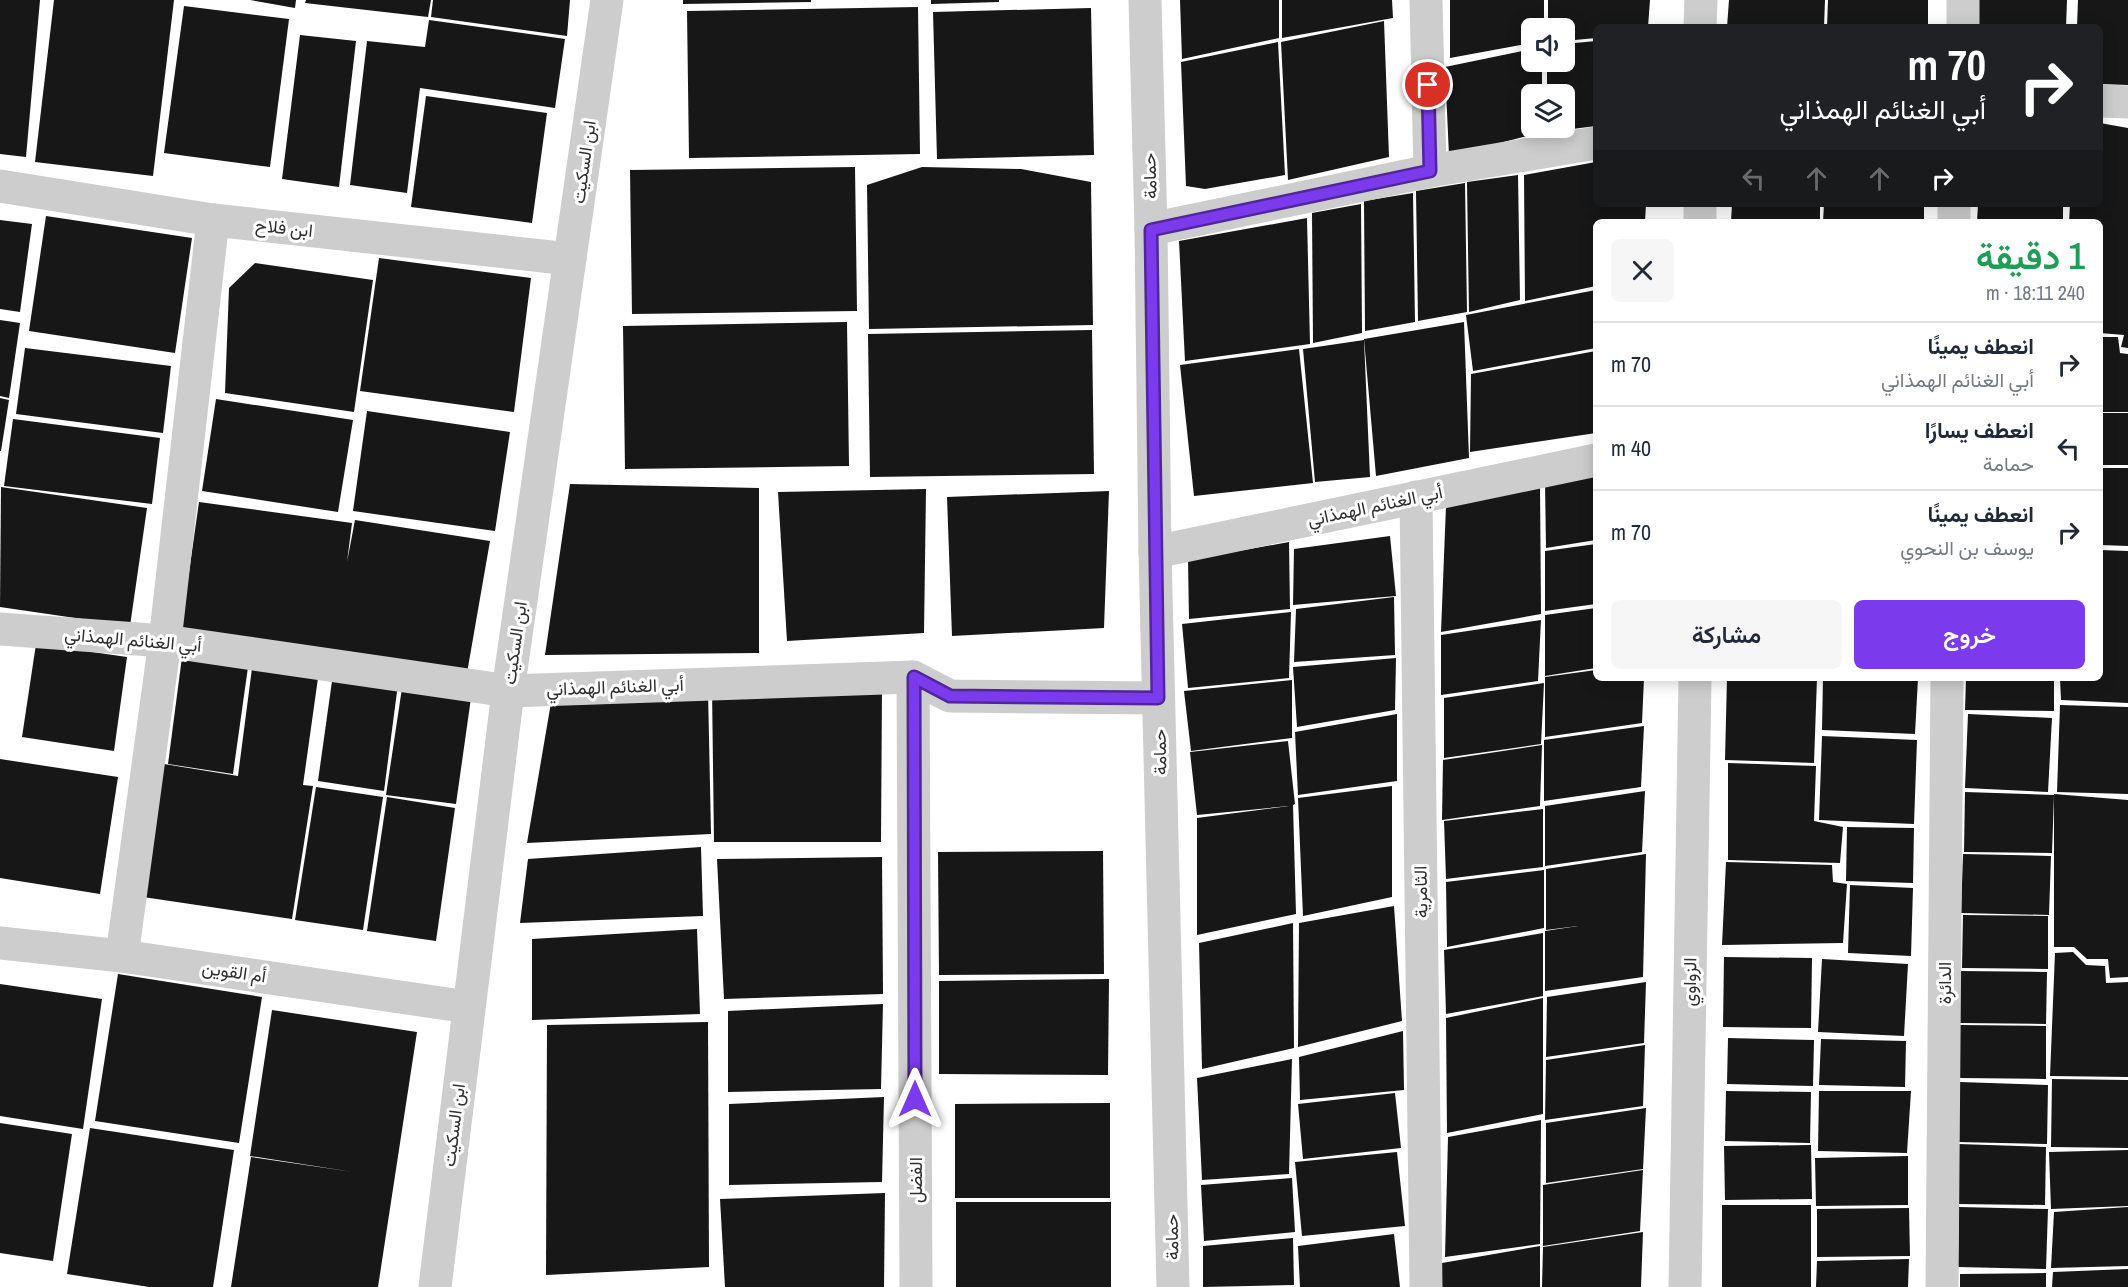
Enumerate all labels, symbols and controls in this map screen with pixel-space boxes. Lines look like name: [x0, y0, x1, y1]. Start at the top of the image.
map controls: [1521, 18, 1575, 138]
button: sound: [1521, 18, 1575, 72]
text: 70 m: [1907, 37, 1986, 93]
icon: right: [2007, 48, 2085, 126]
pin: [1402, 59, 1453, 110]
icon: arrive: [1411, 68, 1444, 101]
button: layers: [1521, 84, 1575, 138]
text: أبي الغنائم الهمذاني: [1780, 91, 1986, 127]
street label: ابن السكيت: [565, 119, 602, 205]
street label: حمامة: [1136, 153, 1163, 199]
icon: left: [1737, 162, 1770, 195]
icon: ahead: [1800, 162, 1833, 195]
icon: ahead: [1863, 162, 1896, 195]
icon: right: [1926, 162, 1959, 195]
street label: ابن فلاح: [254, 212, 314, 243]
text: 1 دقيقة: [1976, 232, 2085, 280]
button: close: [1611, 239, 1674, 302]
text: 240 m · 18:11: [1986, 279, 2085, 306]
text: انعطف يمينًا: [1928, 331, 2034, 361]
icon: right: [2052, 348, 2085, 381]
text: 70 m: [1611, 349, 1651, 379]
text: أبي الغنائم الهمذاني: [1881, 366, 2034, 393]
text: انعطف يسارًا: [1925, 415, 2034, 445]
icon: left: [2052, 432, 2085, 465]
text: 40 m: [1611, 433, 1651, 463]
text: حمامة: [1983, 450, 2034, 477]
street label: أبي الغنائم الهمذاني: [1305, 479, 1445, 535]
text: انعطف يمينًا: [1928, 499, 2034, 529]
icon: right: [2052, 516, 2085, 549]
text: 70 m: [1611, 517, 1651, 547]
text: يوسف بن النحوي: [1900, 534, 2034, 561]
street label: ابن السكيت: [496, 600, 533, 686]
button: مشاركة: [1611, 600, 1842, 669]
button: خروج: [1854, 600, 2085, 669]
street label: أبي الغنائم الهمذاني: [63, 621, 203, 661]
street label: أبي الغنائم الهمذاني: [546, 672, 684, 704]
street label: حمامة: [1147, 729, 1172, 775]
street label: الثامرية: [1408, 866, 1433, 918]
street label: أم القوين: [200, 955, 268, 988]
street label: الزواوي: [1677, 957, 1705, 1007]
street label: الدائرة: [1932, 962, 1957, 1004]
position arrow: [883, 1067, 947, 1131]
street label: ابن السكيت: [436, 1082, 471, 1168]
street label: الفضل: [903, 1157, 928, 1203]
street label: حمامة: [1159, 1214, 1184, 1260]

